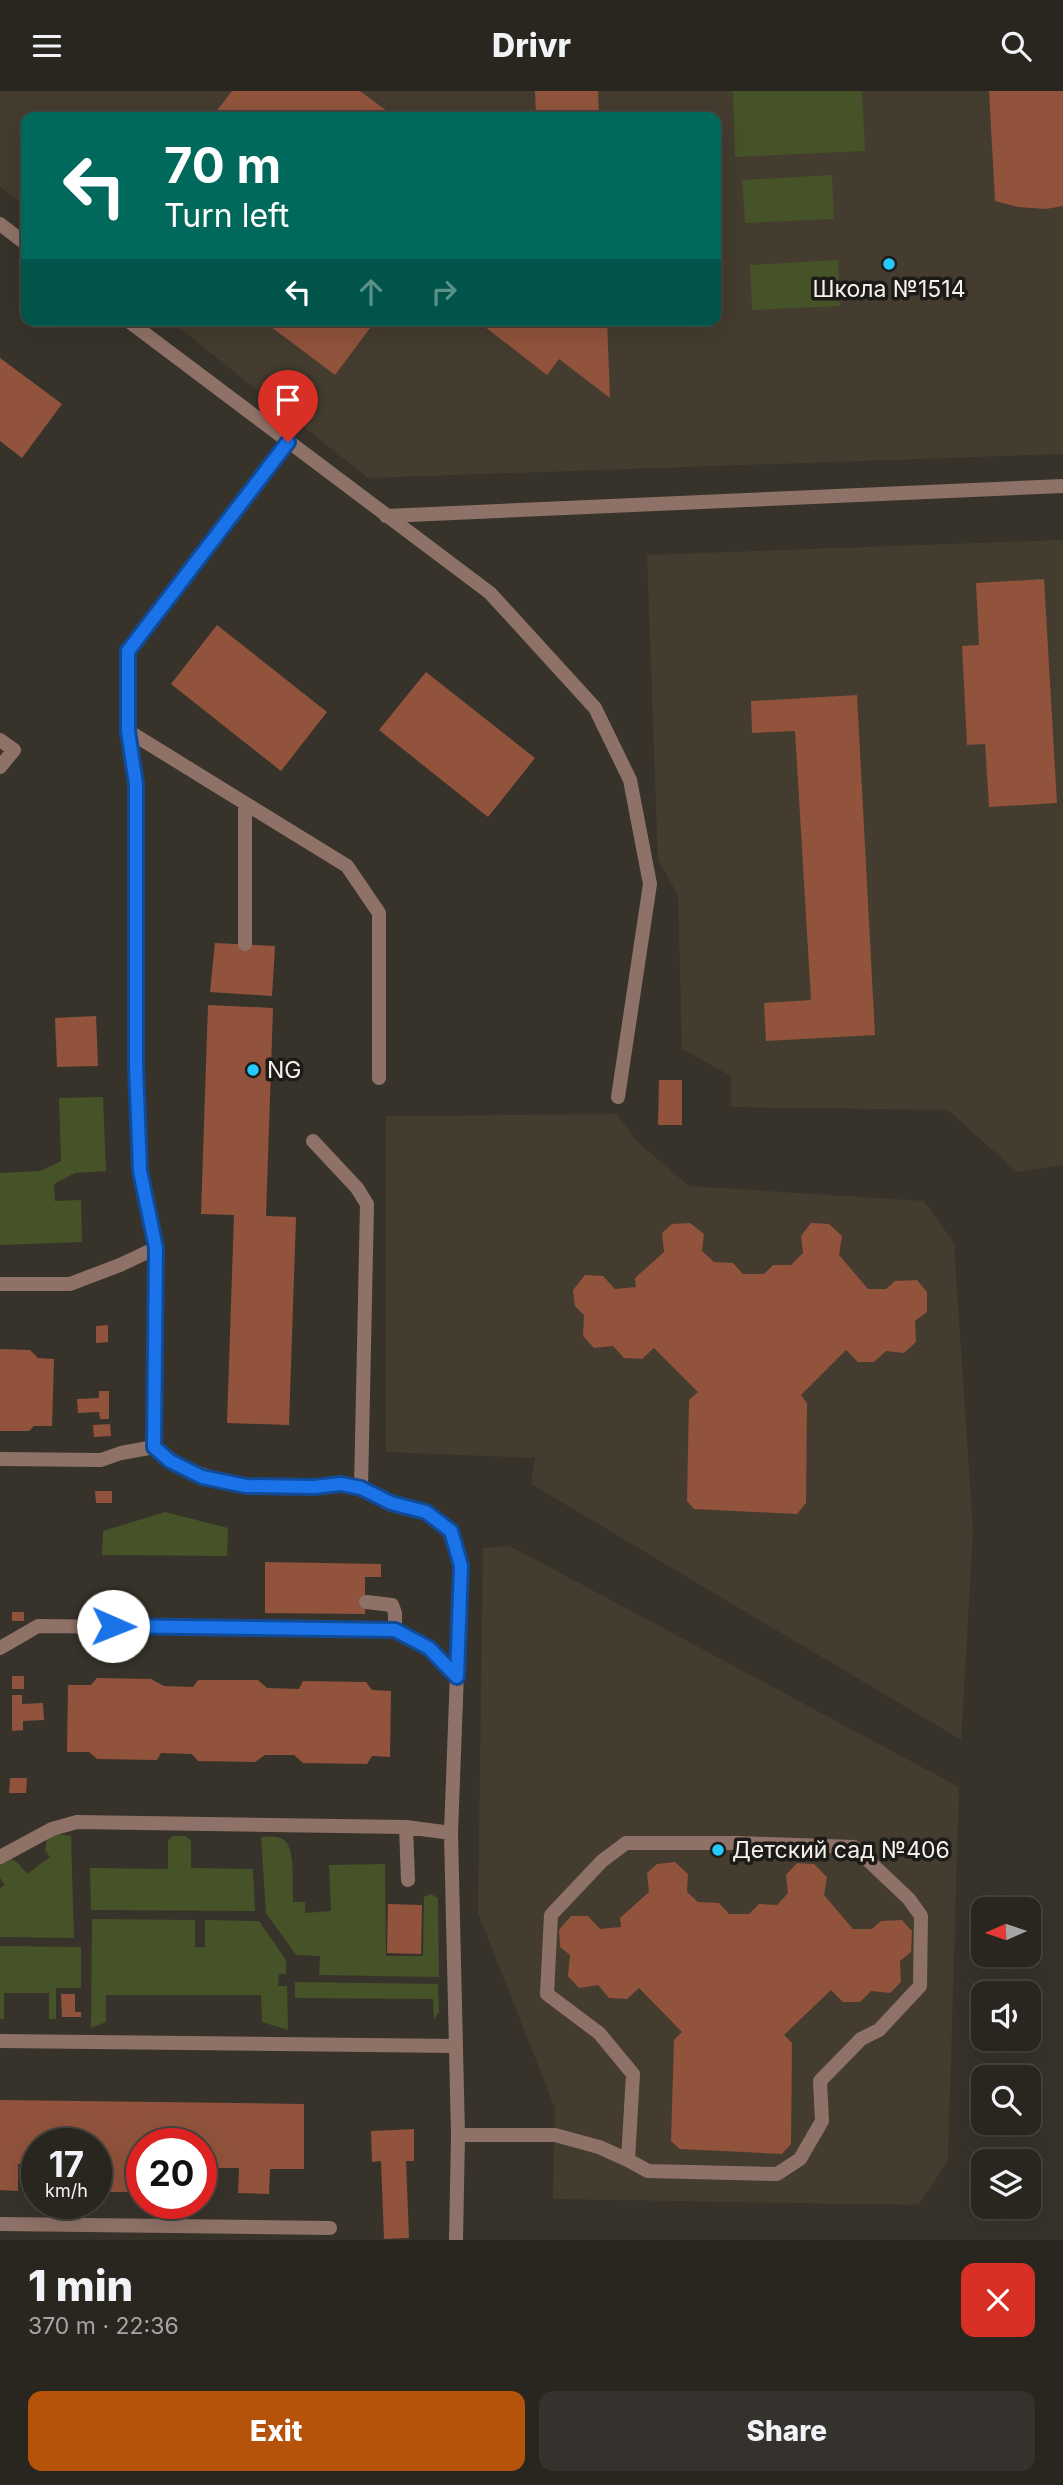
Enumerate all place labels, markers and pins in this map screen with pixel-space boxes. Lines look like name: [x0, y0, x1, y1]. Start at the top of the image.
marker: Школа №1514: [881, 256, 897, 272]
place label: Школа №1514: [812, 275, 966, 303]
pin: [258, 370, 318, 442]
place label: NG: [267, 1056, 302, 1084]
marker: NG: [245, 1062, 261, 1078]
place label: Детский сад №406: [732, 1836, 950, 1864]
marker: Детский сад №406: [710, 1842, 726, 1858]

